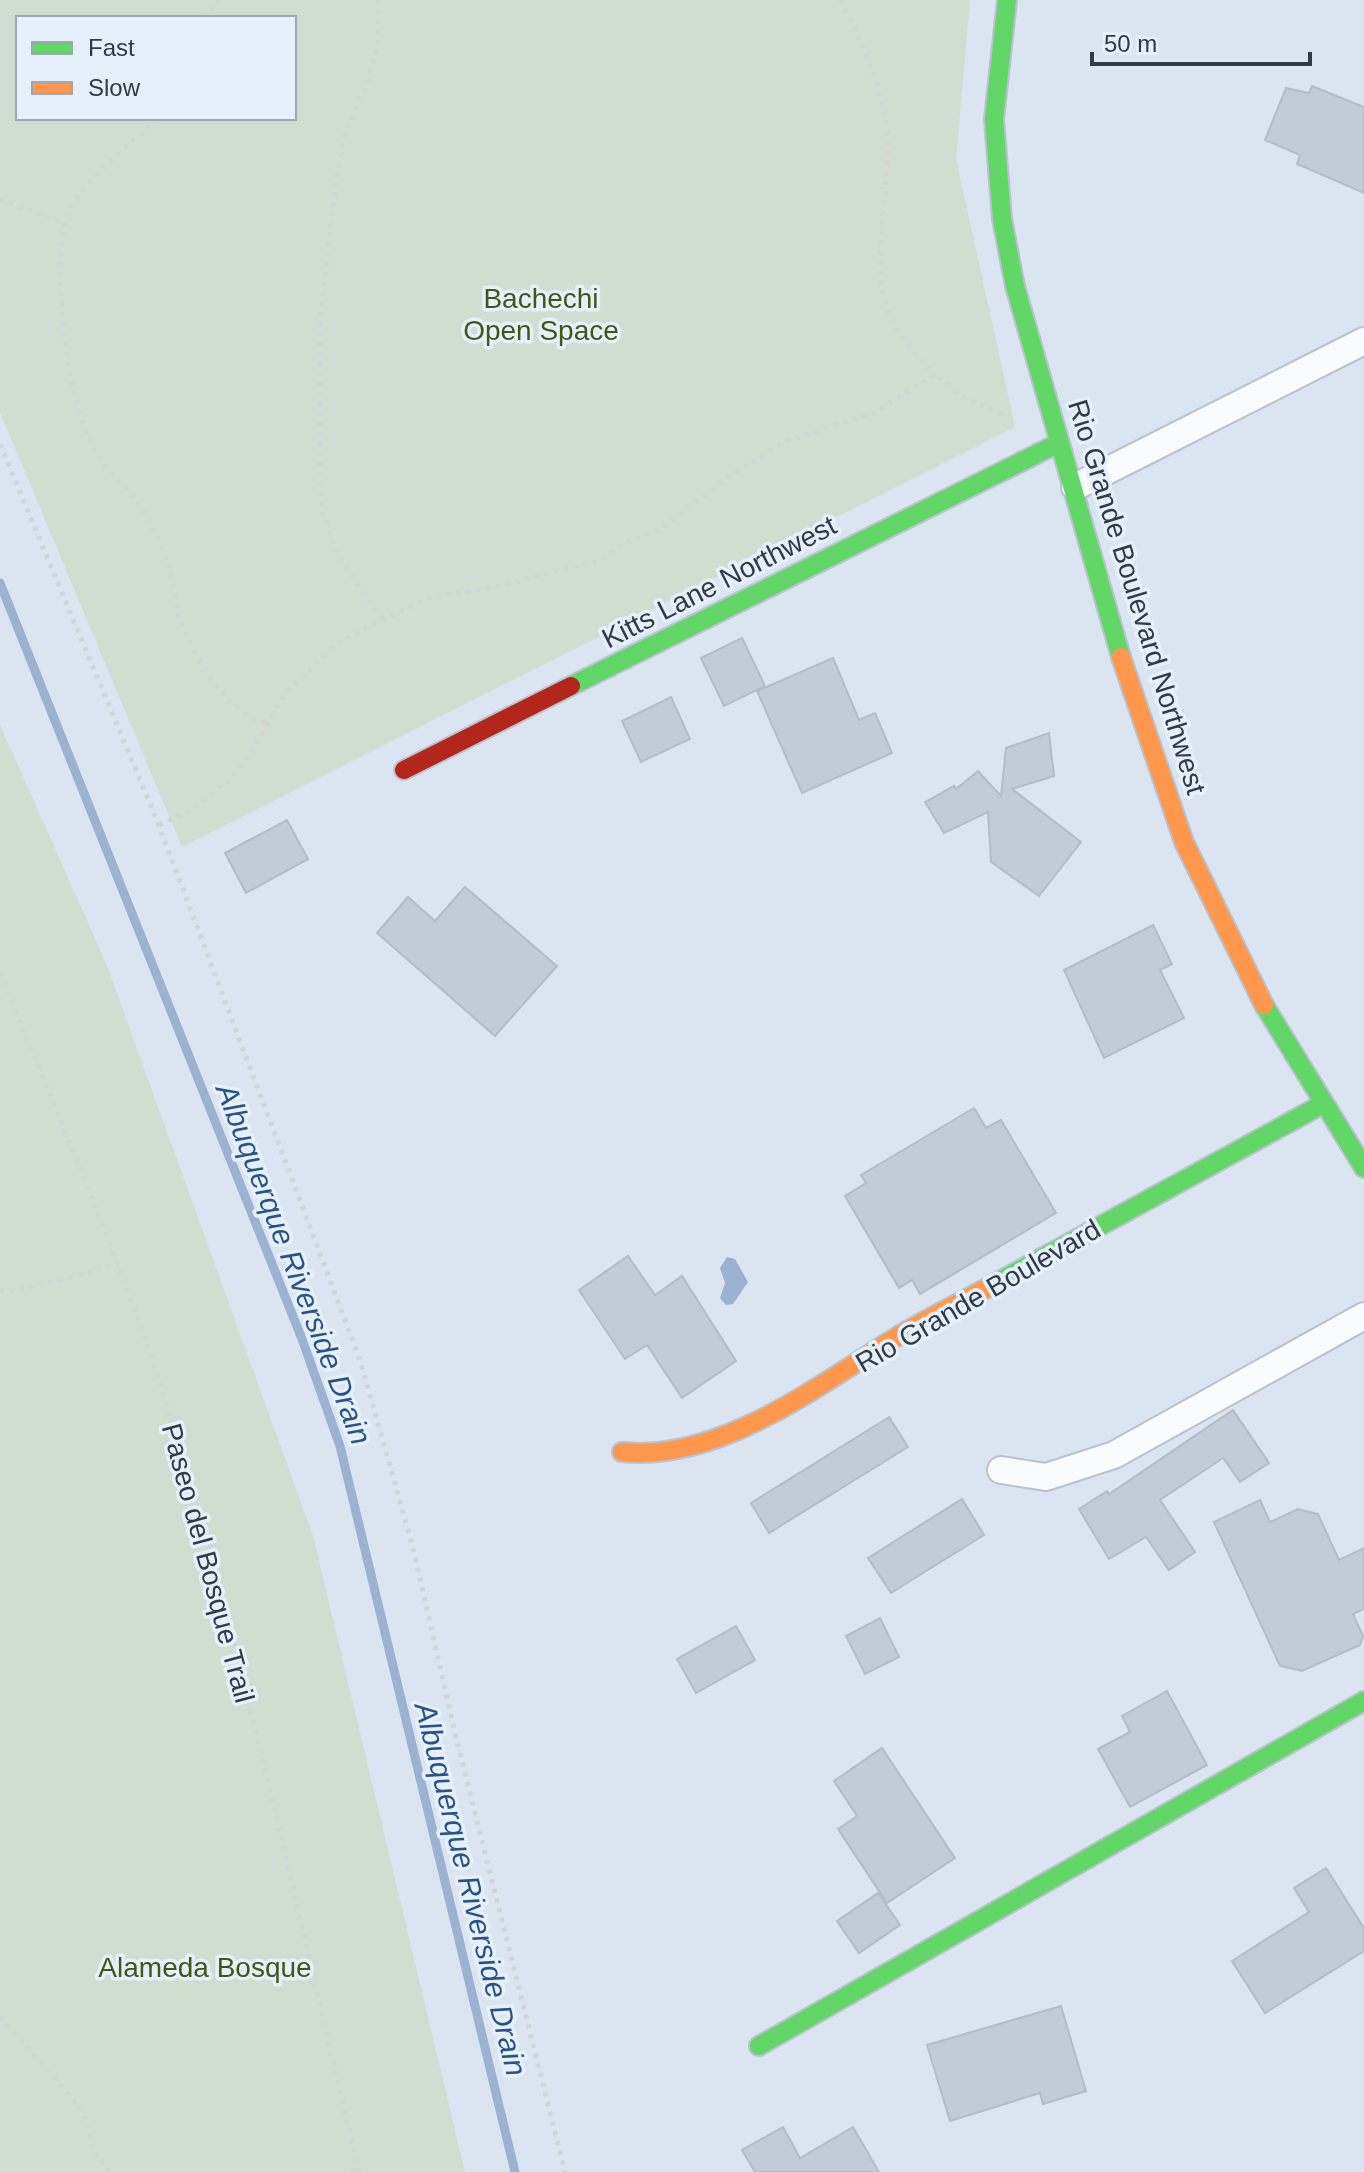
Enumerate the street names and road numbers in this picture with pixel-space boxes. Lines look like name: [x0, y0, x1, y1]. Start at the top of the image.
street label: Rio Grande Boulevard Northwest: [1062, 396, 1212, 798]
street label: Kitts Lane Northwest: [597, 509, 841, 654]
street label: Rio Grande Boulevard: [850, 1213, 1106, 1379]
street label: Paseo del Bosque Trail: [156, 1420, 260, 1706]

